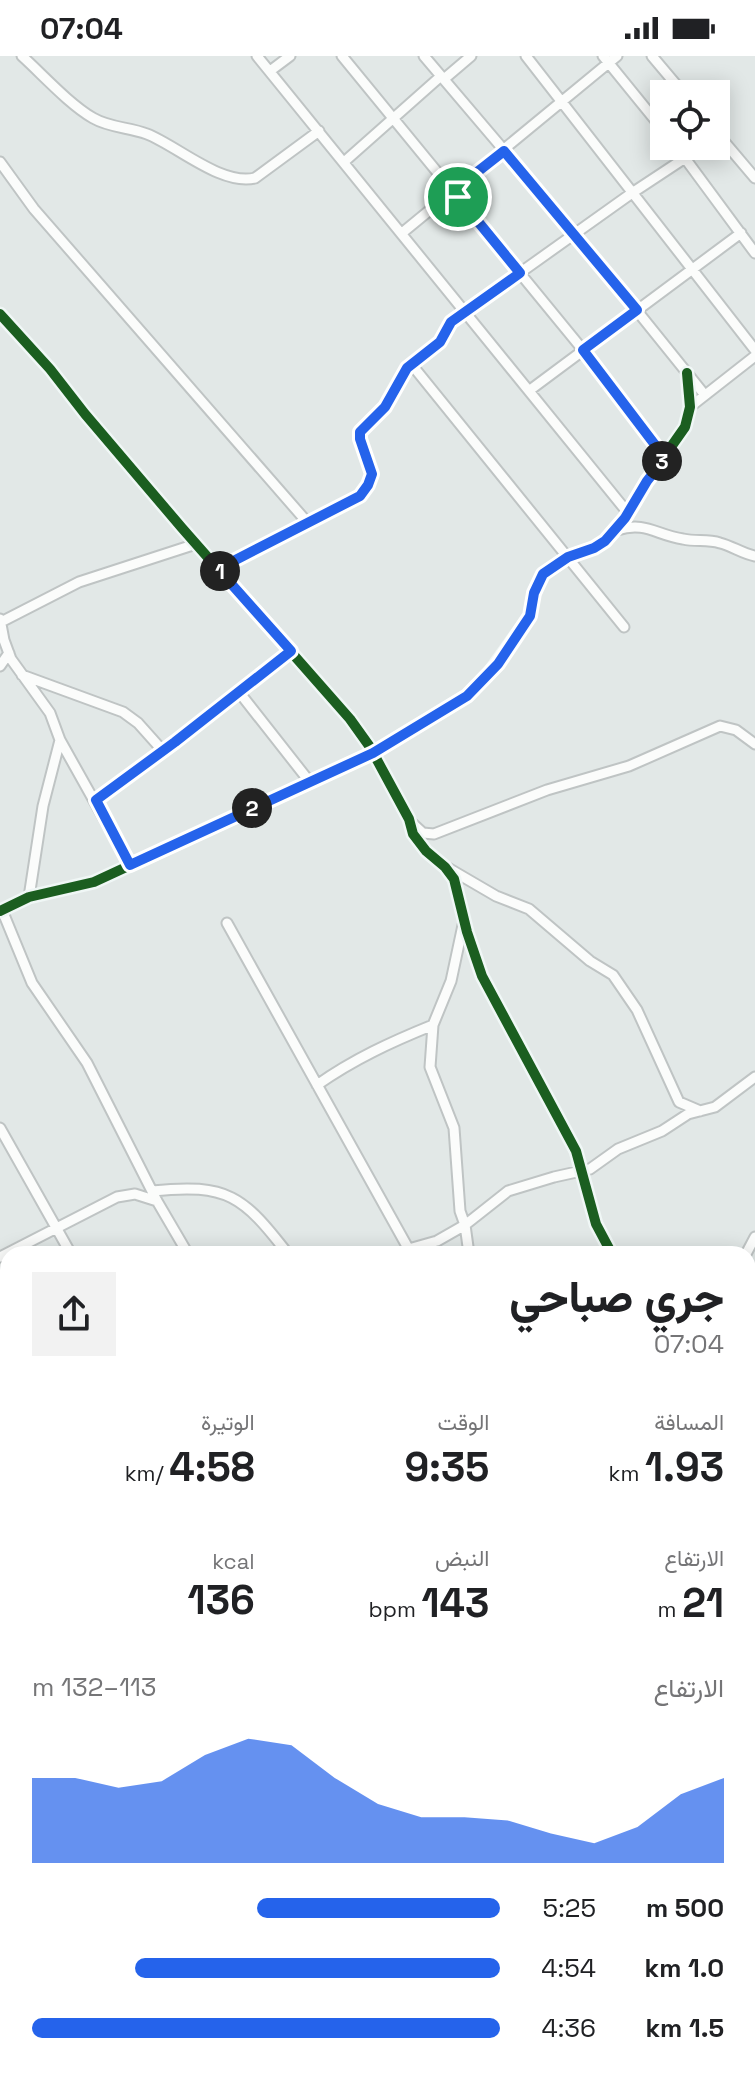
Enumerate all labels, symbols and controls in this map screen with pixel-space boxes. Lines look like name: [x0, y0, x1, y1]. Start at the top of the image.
text: 07:04: [40, 9, 123, 48]
map controls: [650, 80, 730, 160]
button: locate: [650, 80, 730, 160]
pin: [424, 163, 492, 231]
icon: arrive: [436, 175, 480, 219]
pin: 3: [642, 441, 682, 481]
text: 3: [655, 447, 669, 475]
pin: 1: [200, 551, 240, 591]
text: 1: [215, 557, 225, 585]
pin: 2: [232, 788, 272, 828]
text: 2: [245, 794, 259, 822]
text: جري صباحي: [509, 1269, 724, 1325]
button: share: [32, 1272, 116, 1356]
text: 07:04: [654, 1327, 724, 1361]
text: الوتيرة: [201, 1408, 255, 1436]
text: الوقت: [438, 1408, 489, 1436]
text: المسافة: [654, 1408, 724, 1436]
text: 4:58: [169, 1442, 255, 1493]
text: 9:35: [404, 1442, 489, 1493]
text: 1.93: [645, 1442, 724, 1493]
text: /km: [125, 1459, 169, 1487]
text: km: [609, 1459, 645, 1487]
text: النبض: [435, 1544, 489, 1572]
text: الارتفاع: [664, 1544, 724, 1572]
text: kcal: [212, 1547, 255, 1575]
text: 136: [188, 1575, 255, 1626]
text: 143: [422, 1578, 489, 1629]
text: 21: [682, 1578, 724, 1629]
text: bpm: [369, 1595, 422, 1623]
text: m: [658, 1595, 682, 1623]
text: 113–132 m: [32, 1670, 157, 1704]
text: الارتفاع: [653, 1671, 724, 1705]
text: 5:25: [543, 1891, 596, 1925]
text: 500 m: [646, 1891, 724, 1925]
text: 4:54: [541, 1951, 596, 1985]
text: 1.0 km: [644, 1951, 724, 1985]
text: 4:36: [542, 2011, 596, 2045]
text: 1.5 km: [645, 2011, 724, 2045]

